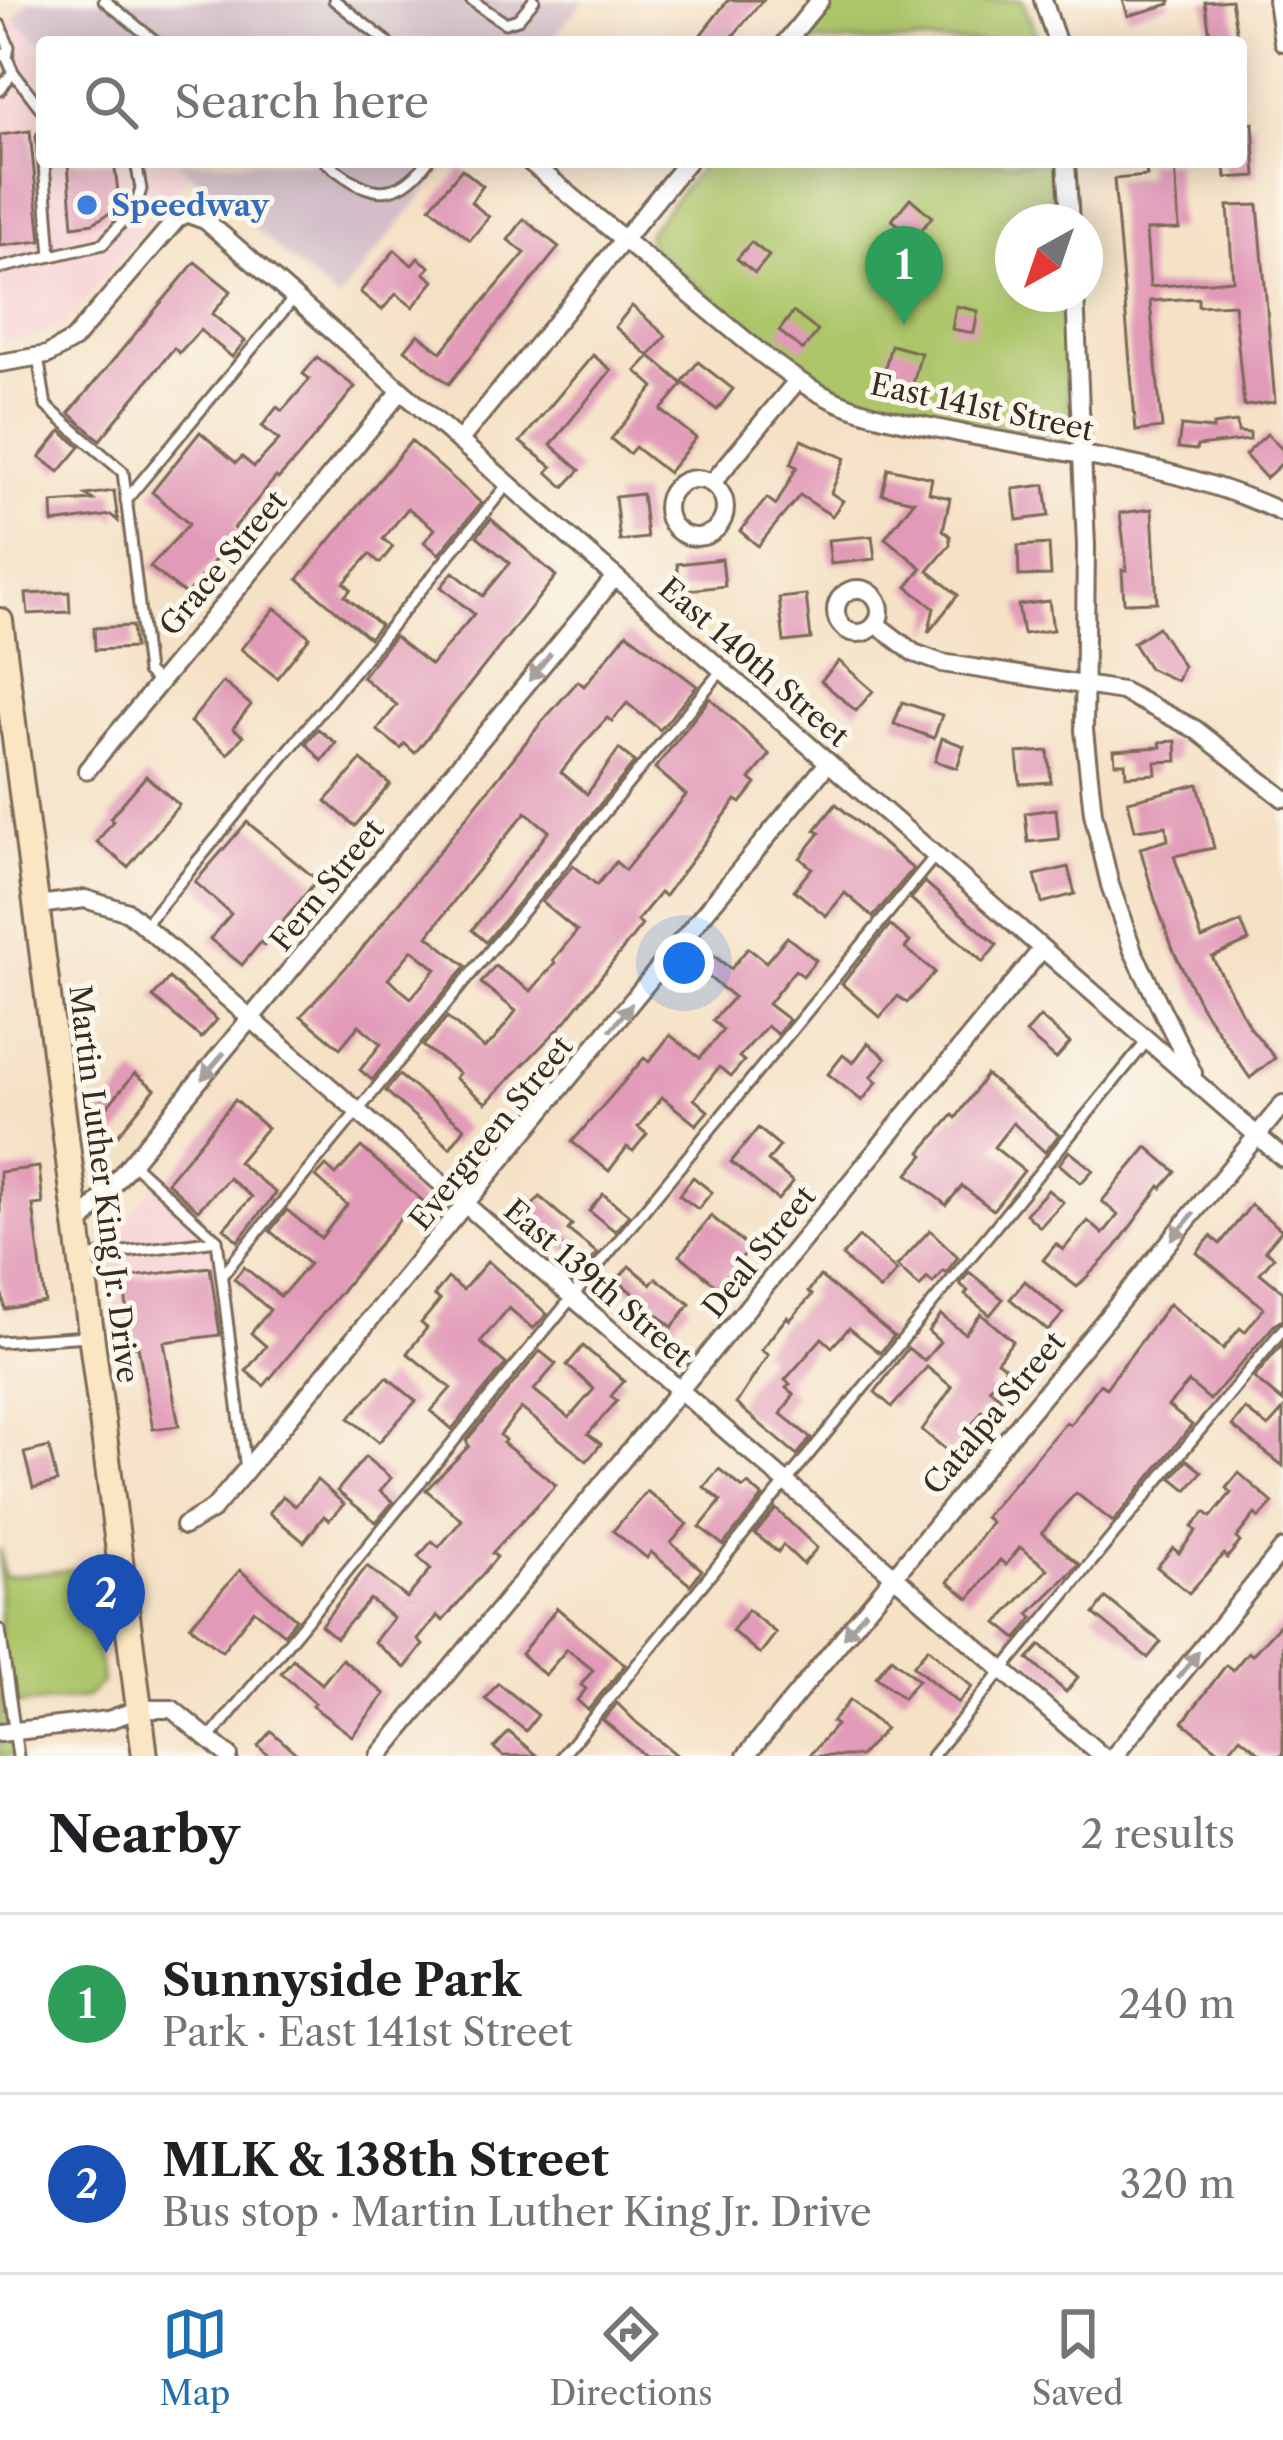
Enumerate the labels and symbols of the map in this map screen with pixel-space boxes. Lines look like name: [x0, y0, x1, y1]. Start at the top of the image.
place label: Speedway: [111, 187, 270, 224]
marker: Speedway: [74, 192, 100, 218]
north arrow: [995, 204, 1103, 312]
pin: 1: [865, 226, 943, 325]
street label: East 141st Street: [867, 365, 1097, 449]
street label: Grace Street: [152, 483, 295, 643]
street label: East 140th Street: [652, 570, 857, 755]
one-way arrow: [528, 652, 554, 682]
street label: Fern Street: [262, 811, 392, 959]
your location: [654, 933, 714, 993]
street label: Martin Luther King Jr. Drive: [61, 983, 147, 1385]
one-way arrow: [608, 1001, 633, 1032]
street label: Evergreen Street: [401, 1028, 581, 1237]
one-way arrow: [201, 1051, 227, 1081]
street label: Deal Street: [695, 1178, 824, 1325]
street label: East 139th Street: [496, 1191, 700, 1375]
one-way arrow: [1170, 1211, 1196, 1241]
street label: Catalpa Street: [915, 1324, 1073, 1502]
pin: 2: [67, 1554, 145, 1653]
one-way arrow: [842, 1609, 868, 1639]
one-way arrow: [1175, 1650, 1200, 1681]

